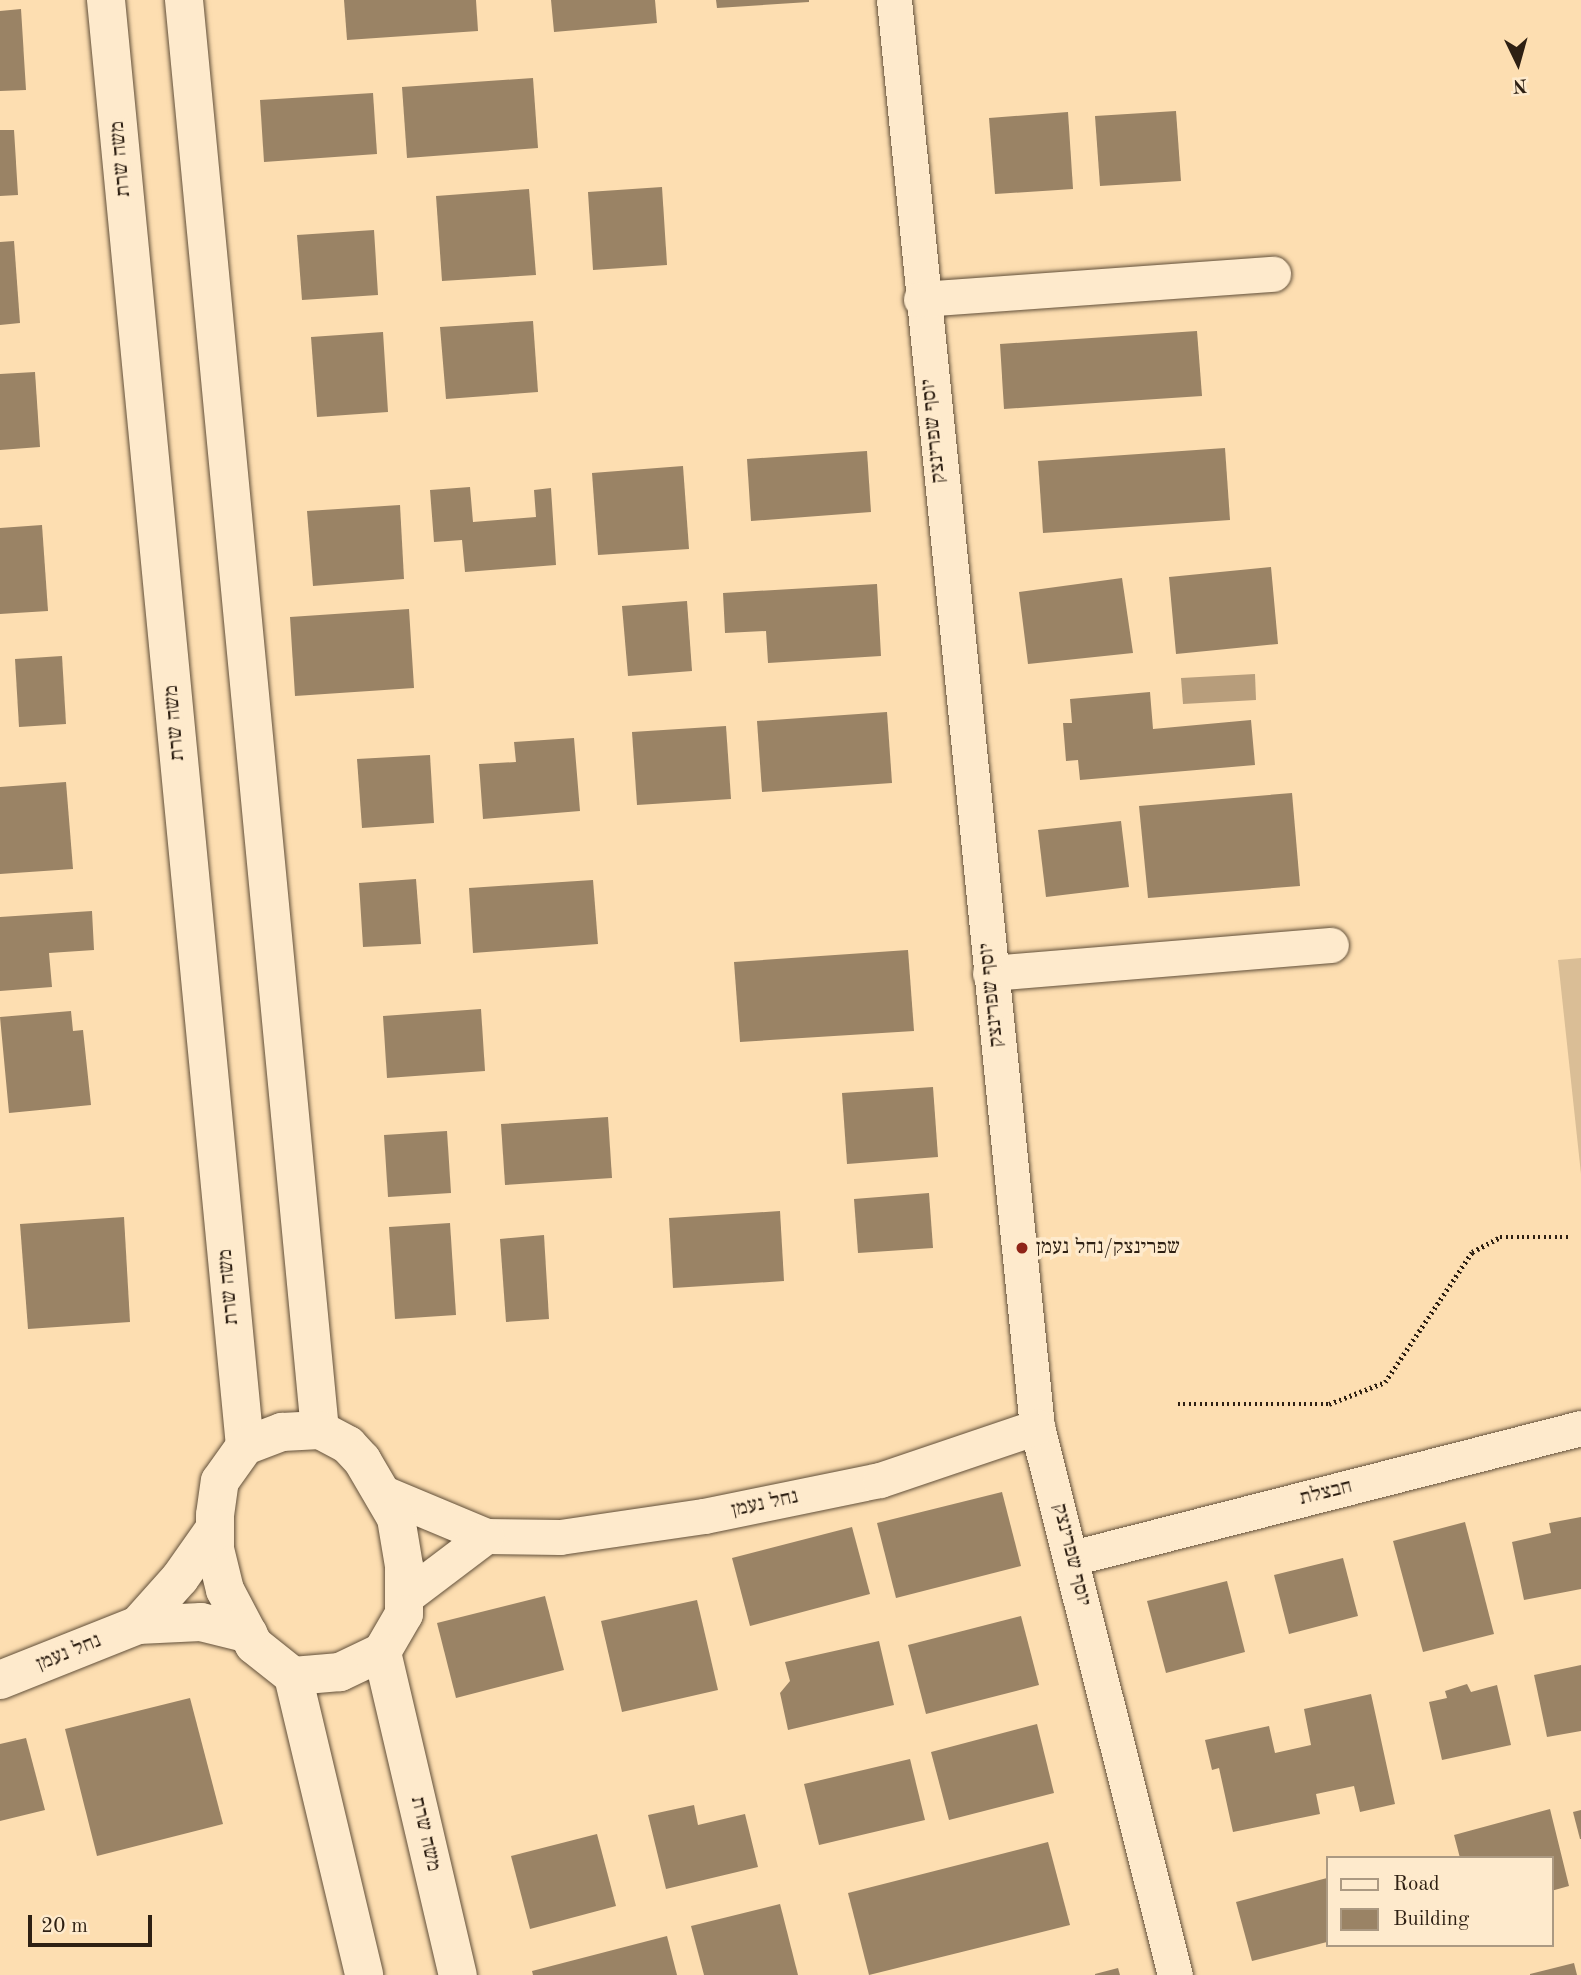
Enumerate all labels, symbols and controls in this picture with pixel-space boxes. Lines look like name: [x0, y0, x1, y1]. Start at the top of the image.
north arrow: [1483, 28, 1553, 98]
text: N: [1512, 74, 1528, 95]
street label: משה שרת: [105, 120, 137, 198]
street label: יוסף שפרינצק: [916, 378, 952, 484]
street label: משה שרת: [159, 684, 191, 762]
street label: יוסף שפרינצק: [974, 942, 1010, 1048]
place label: שפרינצק/נחל נעמן: [1036, 1235, 1180, 1261]
marker: שפרינצק/נחל נעמן: [1014, 1240, 1030, 1256]
street label: משה שרת: [213, 1248, 245, 1326]
street label: חבצלת: [1297, 1474, 1355, 1512]
street label: נחל נעמן: [729, 1485, 801, 1523]
street label: יוסף שפרינצק: [1046, 1501, 1096, 1609]
street label: נחל נעמן: [33, 1629, 105, 1677]
street label: משה שרת: [404, 1794, 446, 1874]
legend: [1326, 1856, 1553, 1947]
text: Road: [1393, 1874, 1440, 1895]
scale bar: [32, 1902, 156, 1946]
text: Building: [1393, 1909, 1469, 1930]
text: 20 m: [41, 1916, 88, 1937]

